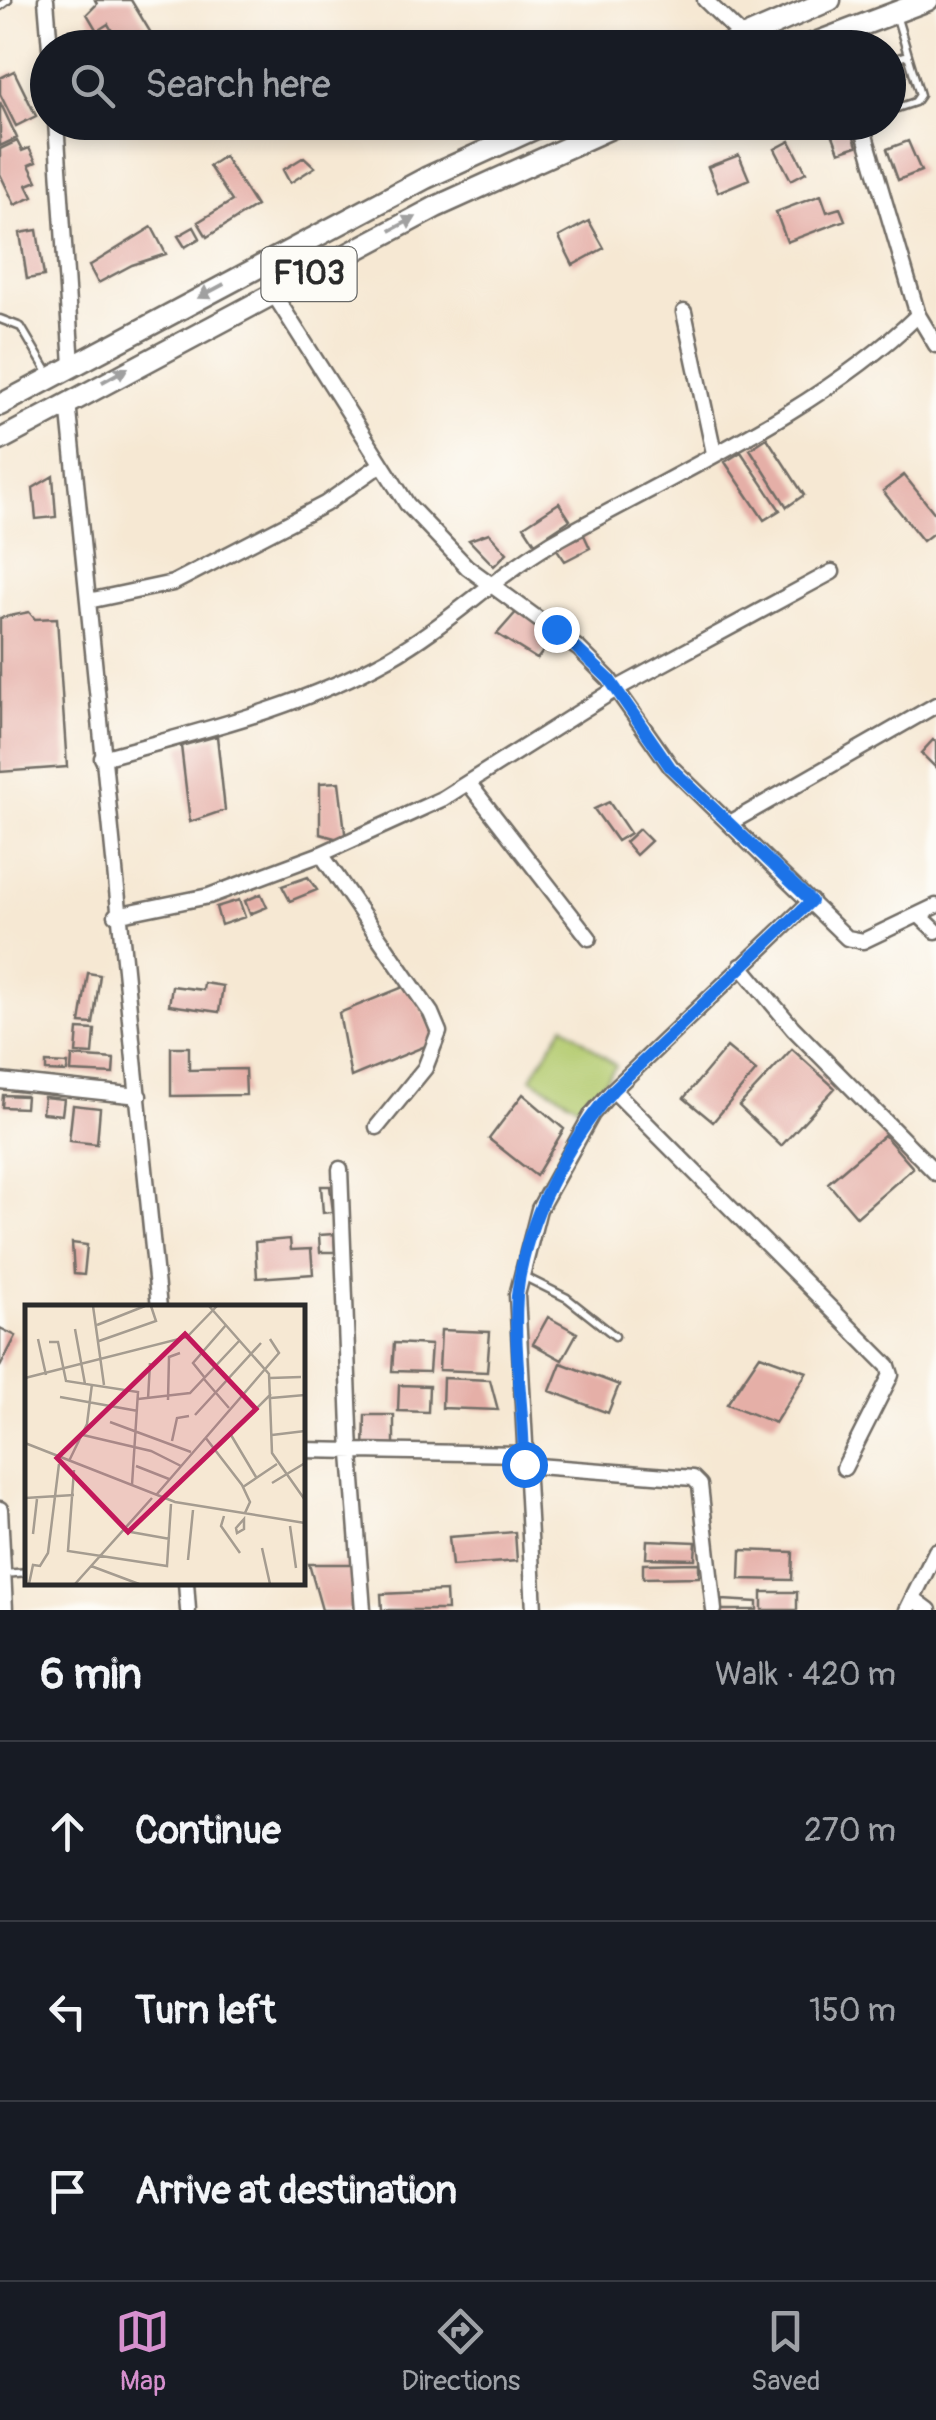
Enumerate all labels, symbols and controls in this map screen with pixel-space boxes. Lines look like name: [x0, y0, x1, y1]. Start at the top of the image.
search box: [30, 30, 906, 140]
icon: search: [65, 58, 120, 113]
text: Search here: [145, 61, 331, 109]
one-way arrow: [389, 216, 418, 233]
road number: F103: [262, 247, 356, 301]
one-way arrow: [197, 282, 225, 299]
one-way arrow: [101, 367, 130, 384]
route end: [534, 607, 580, 653]
inset map: [25, 1305, 305, 1585]
route start: [502, 1442, 548, 1488]
text: 6 min: [40, 1649, 142, 1701]
text: Walk · 420 m: [715, 1655, 896, 1695]
icon: ahead: [40, 1804, 95, 1859]
text: Continue: [135, 1807, 281, 1855]
text: 270 m: [804, 1811, 896, 1851]
icon: left: [40, 1984, 95, 2039]
text: Turn left: [135, 1987, 276, 2035]
text: 150 m: [809, 1991, 896, 2031]
icon: arrive: [40, 2164, 95, 2219]
text: Arrive at destination: [135, 2167, 457, 2215]
tab: Map: [115, 2304, 170, 2399]
tab: Directions: [401, 2304, 520, 2399]
tab: Saved: [751, 2304, 821, 2399]

